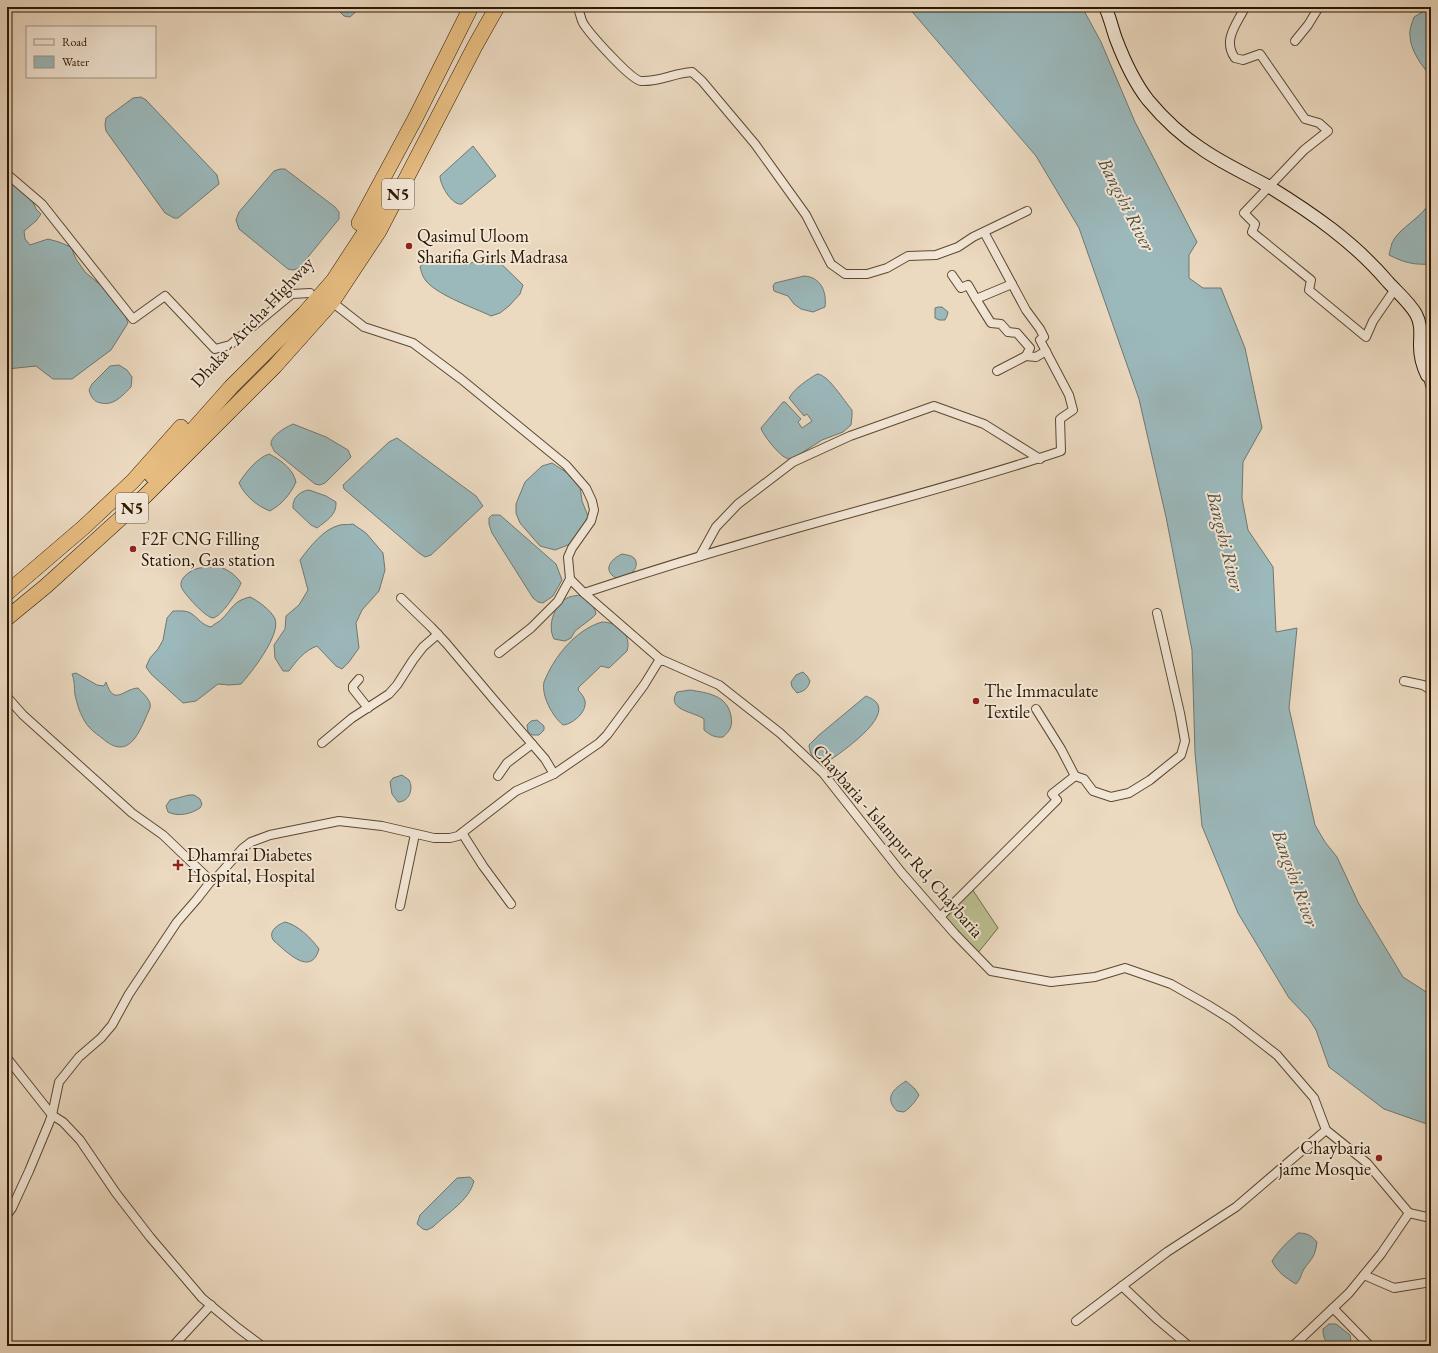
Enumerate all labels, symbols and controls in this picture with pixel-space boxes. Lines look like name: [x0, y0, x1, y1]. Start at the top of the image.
legend: [26, 26, 156, 78]
text: Road: [62, 34, 88, 50]
text: Water: [62, 54, 89, 70]
water label: Bangshi River: [1092, 152, 1161, 256]
road number: N5: [382, 179, 414, 209]
place label: Qasimul Uloom Sharifia Girls Madrasa: [417, 224, 569, 268]
marker: Qasimul Uloom Sharifia Girls Madrasa: [404, 241, 414, 251]
street label: Dhaka - Aricha Highway: [185, 251, 318, 392]
water label: Bangshi River: [1201, 488, 1250, 594]
road number: N5: [116, 493, 148, 523]
place label: F2F CNG Filling Station, Gas station: [141, 527, 276, 571]
marker: F2F CNG Filling Station, Gas station: [128, 544, 138, 554]
place label: The Immaculate Textile: [984, 679, 1098, 723]
marker: The Immaculate Textile: [971, 696, 981, 706]
street label: Chaybaria - Islampur Rd, Chaybaria: [808, 739, 989, 943]
water label: Bangshi River: [1266, 825, 1325, 931]
place label: Dhamrai Diabetes Hospital, Hospital: [187, 843, 315, 887]
marker: Dhamrai Diabetes Hospital, Hospital: [172, 859, 184, 871]
place label: Chaybaria jame Mosque: [1278, 1136, 1372, 1180]
marker: Chaybaria jame Mosque: [1374, 1153, 1384, 1163]

